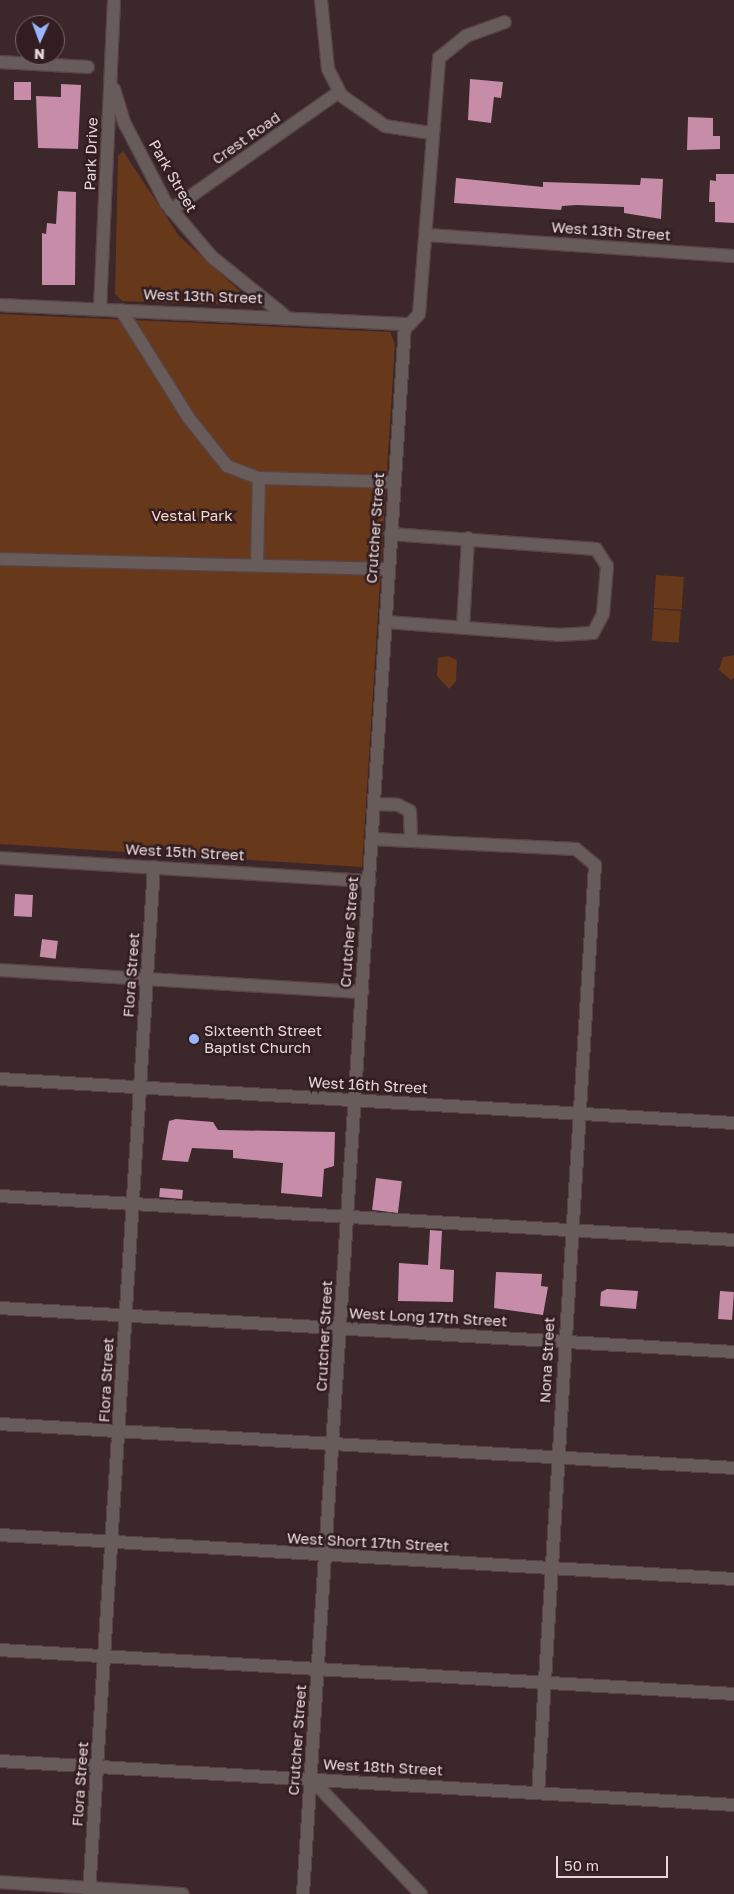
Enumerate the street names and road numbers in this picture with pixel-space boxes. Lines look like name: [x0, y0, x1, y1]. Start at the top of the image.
street label: Crest Road: [208, 108, 284, 168]
street label: Park Drive: [81, 117, 101, 191]
street label: Park Street: [145, 137, 201, 215]
street label: West 13th Street: [551, 218, 671, 244]
street label: West 13th Street: [143, 285, 263, 307]
street label: Crutcher Street: [362, 472, 388, 584]
street label: West 15th Street: [125, 840, 245, 864]
street label: Crutcher Street: [336, 876, 362, 988]
street label: Flora Street: [119, 932, 143, 1018]
street label: West 16th Street: [308, 1073, 428, 1097]
street label: Crutcher Street: [312, 1280, 336, 1392]
street label: West Long 17th Street: [348, 1304, 508, 1330]
street label: Nona Street: [536, 1316, 558, 1404]
street label: Flora Street: [95, 1337, 117, 1423]
street label: West Short 17th Street: [286, 1529, 450, 1555]
street label: Crutcher Street: [284, 1684, 310, 1796]
street label: Flora Street: [68, 1741, 92, 1827]
street label: West 18th Street: [323, 1755, 443, 1779]

